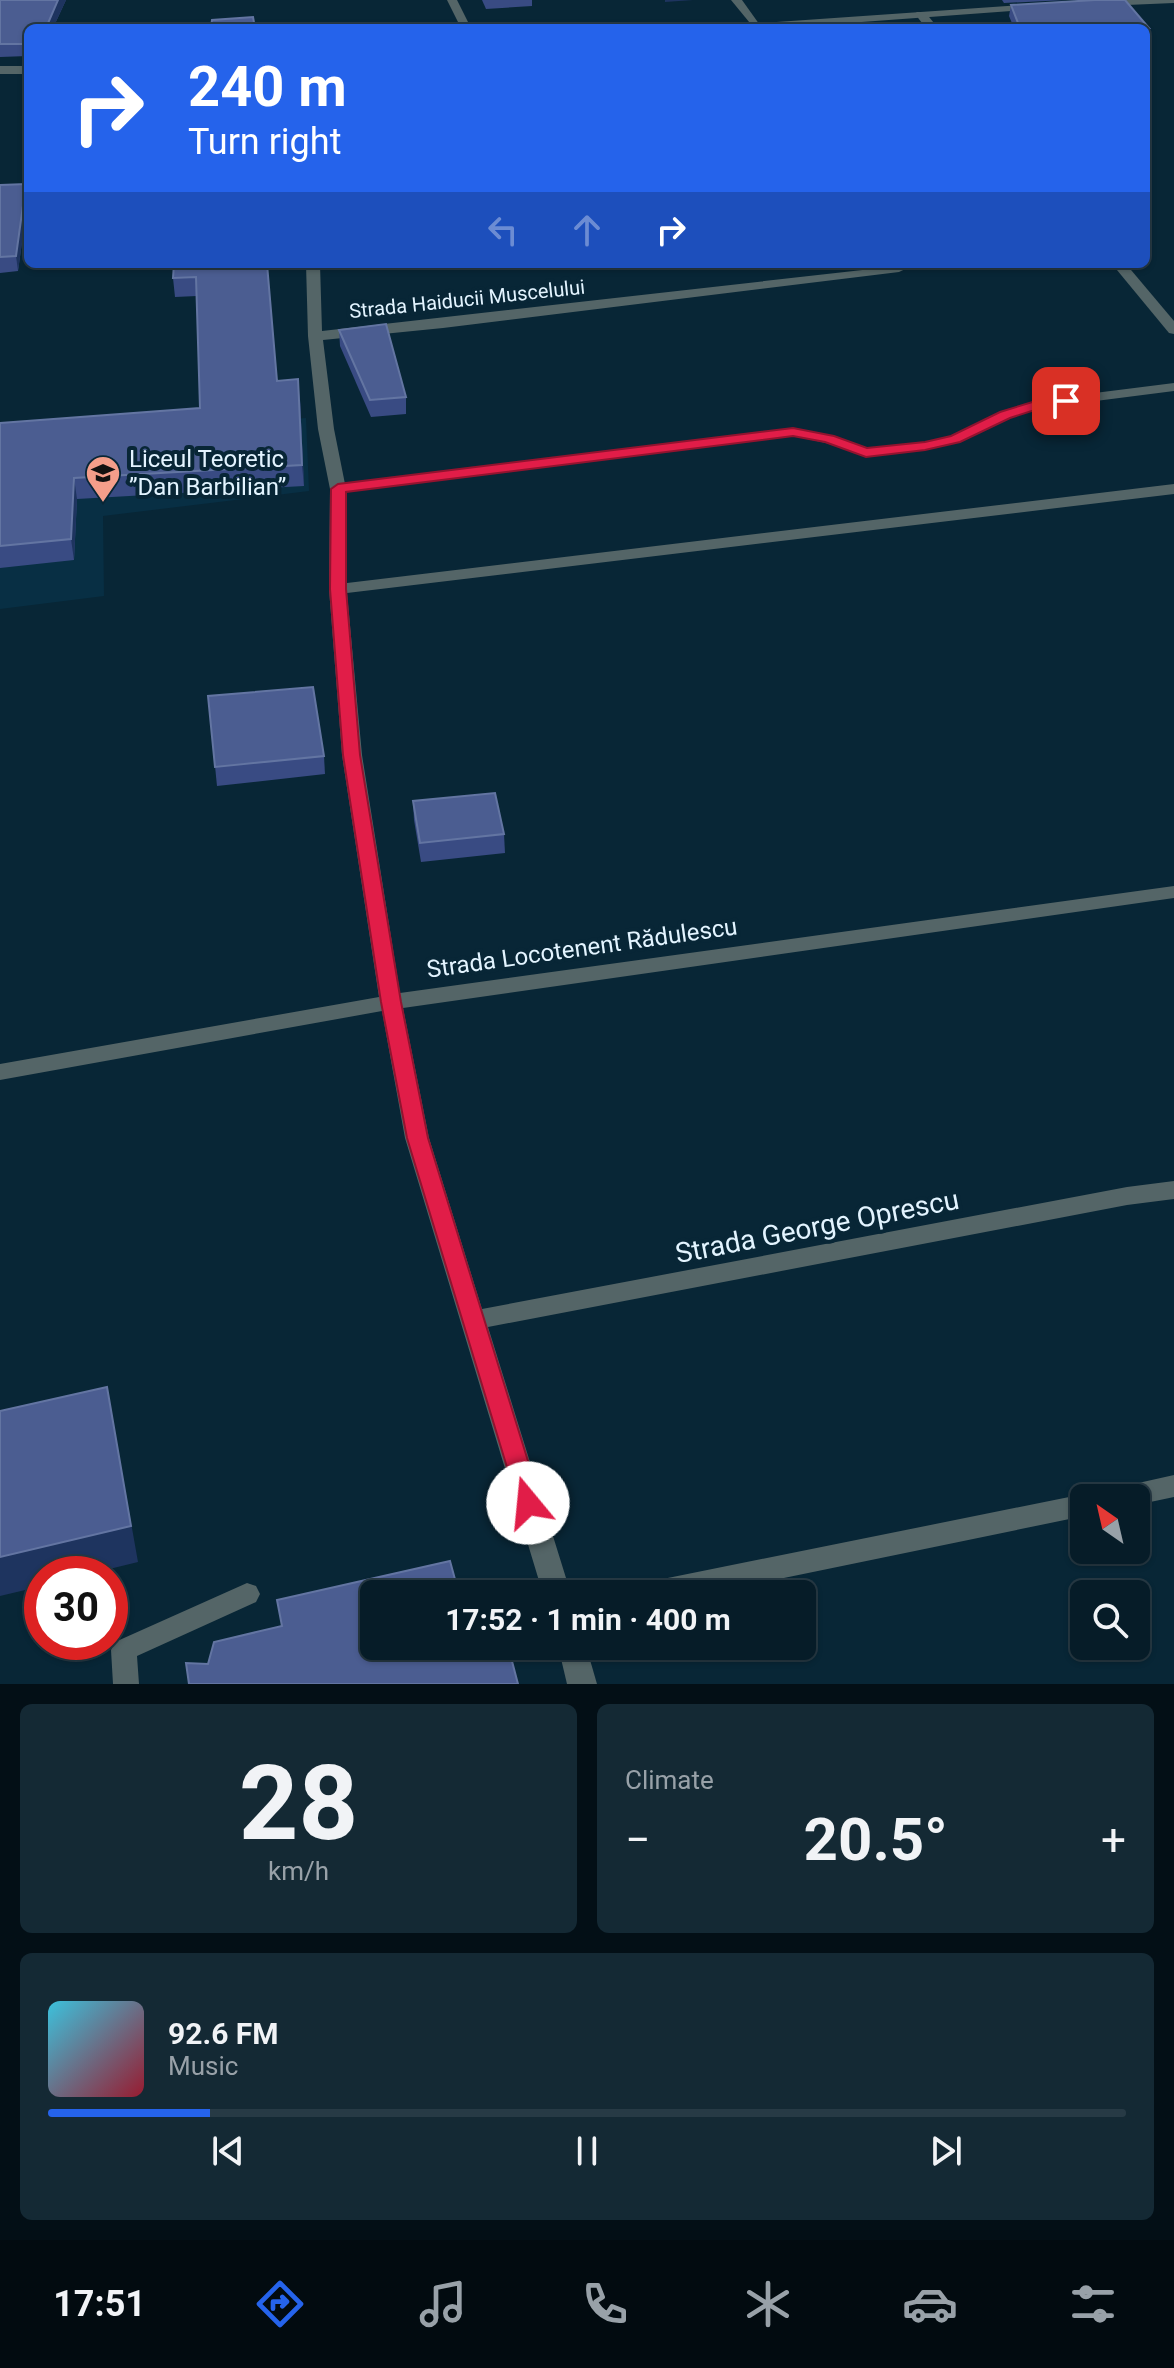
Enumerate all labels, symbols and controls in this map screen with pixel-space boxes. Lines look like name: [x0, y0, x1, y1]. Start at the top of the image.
text: 240 m: [188, 54, 347, 120]
icon: right: [56, 56, 160, 160]
text: Turn right: [188, 121, 341, 163]
icon: left: [481, 208, 525, 252]
icon: ahead: [565, 208, 609, 252]
icon: right: [649, 208, 693, 252]
street label: Strada Haiducii Muscelului: [348, 275, 586, 323]
pin: [1032, 367, 1100, 435]
icon: arrive: [1044, 379, 1088, 423]
place label: Liceul Teoretic ”Dan Barbilian”: [129, 445, 286, 501]
school or university icon: Liceul Teoretic ”Dan Barbilian”: [84, 454, 122, 504]
street label: Strada Locotenent Rădulescu: [425, 912, 739, 984]
street label: Strada George Oprescu: [673, 1183, 962, 1270]
position arrow: [486, 1461, 570, 1545]
north arrow: [1070, 1484, 1150, 1564]
map controls: [1070, 1484, 1150, 1660]
speed limit sign: 30: [24, 1556, 128, 1660]
button: search: [1070, 1580, 1150, 1660]
text: 17:52 · 1 min · 400 m: [445, 1602, 731, 1637]
text: 28: [239, 1743, 358, 1864]
text: Climate: [625, 1765, 714, 1795]
text: 20.5°: [804, 1804, 948, 1875]
text: −: [625, 1814, 650, 1866]
text: +: [1101, 1814, 1126, 1866]
text: km/h: [268, 1856, 329, 1886]
text: 92.6 FM: [168, 2016, 279, 2051]
text: Music: [168, 2051, 238, 2081]
icon: previous: [206, 2129, 250, 2173]
icon: pause: [565, 2129, 609, 2173]
icon: next: [924, 2129, 968, 2173]
icon: directions: [252, 2276, 308, 2332]
icon: music: [415, 2276, 471, 2332]
icon: phone: [577, 2276, 633, 2332]
icon: climate: [740, 2276, 796, 2332]
icon: car: [902, 2276, 958, 2332]
icon: filters: [1065, 2276, 1121, 2332]
text: 17:51: [53, 2283, 146, 2325]

